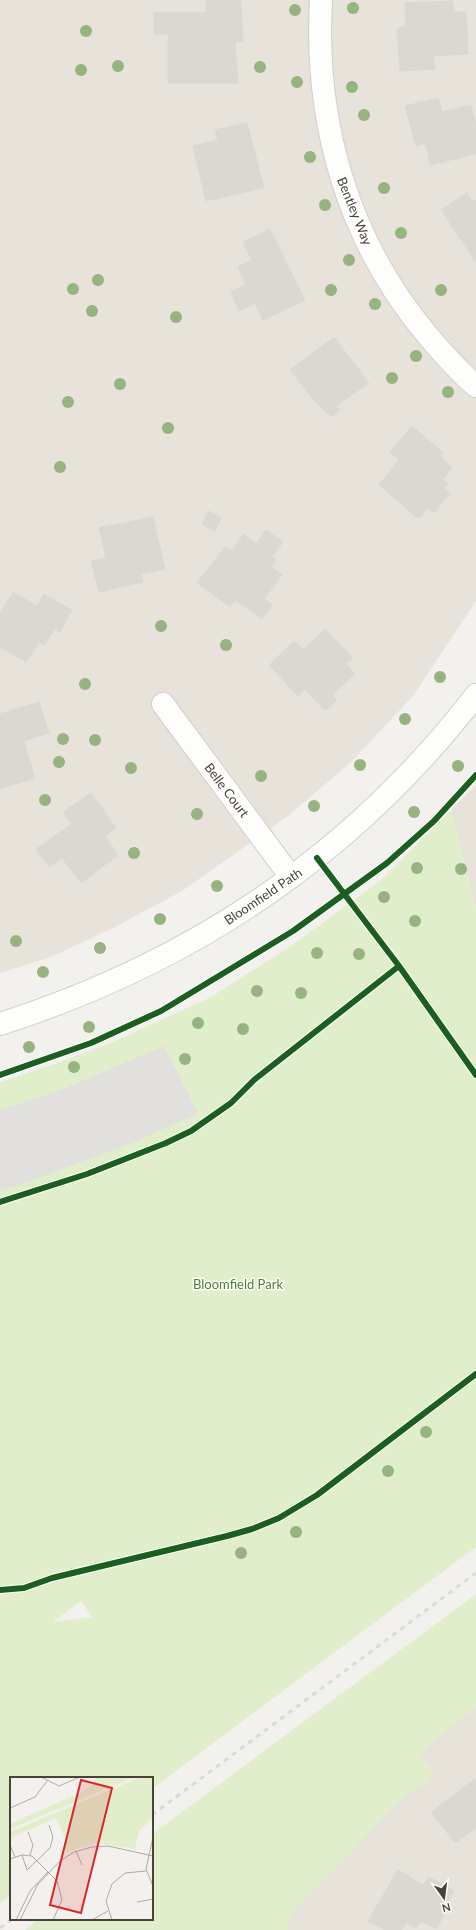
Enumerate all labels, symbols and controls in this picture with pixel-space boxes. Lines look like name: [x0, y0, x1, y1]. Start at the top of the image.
street label: Bentley Way: [334, 175, 376, 248]
street label: Belle Court: [201, 760, 253, 821]
street label: Bloomfield Path: [221, 864, 305, 928]
park label: Bloomfield Park: [193, 1276, 283, 1292]
inset map: [10, 1777, 153, 1920]
north arrow: [424, 1878, 464, 1918]
text: N: [441, 1901, 452, 1916]

